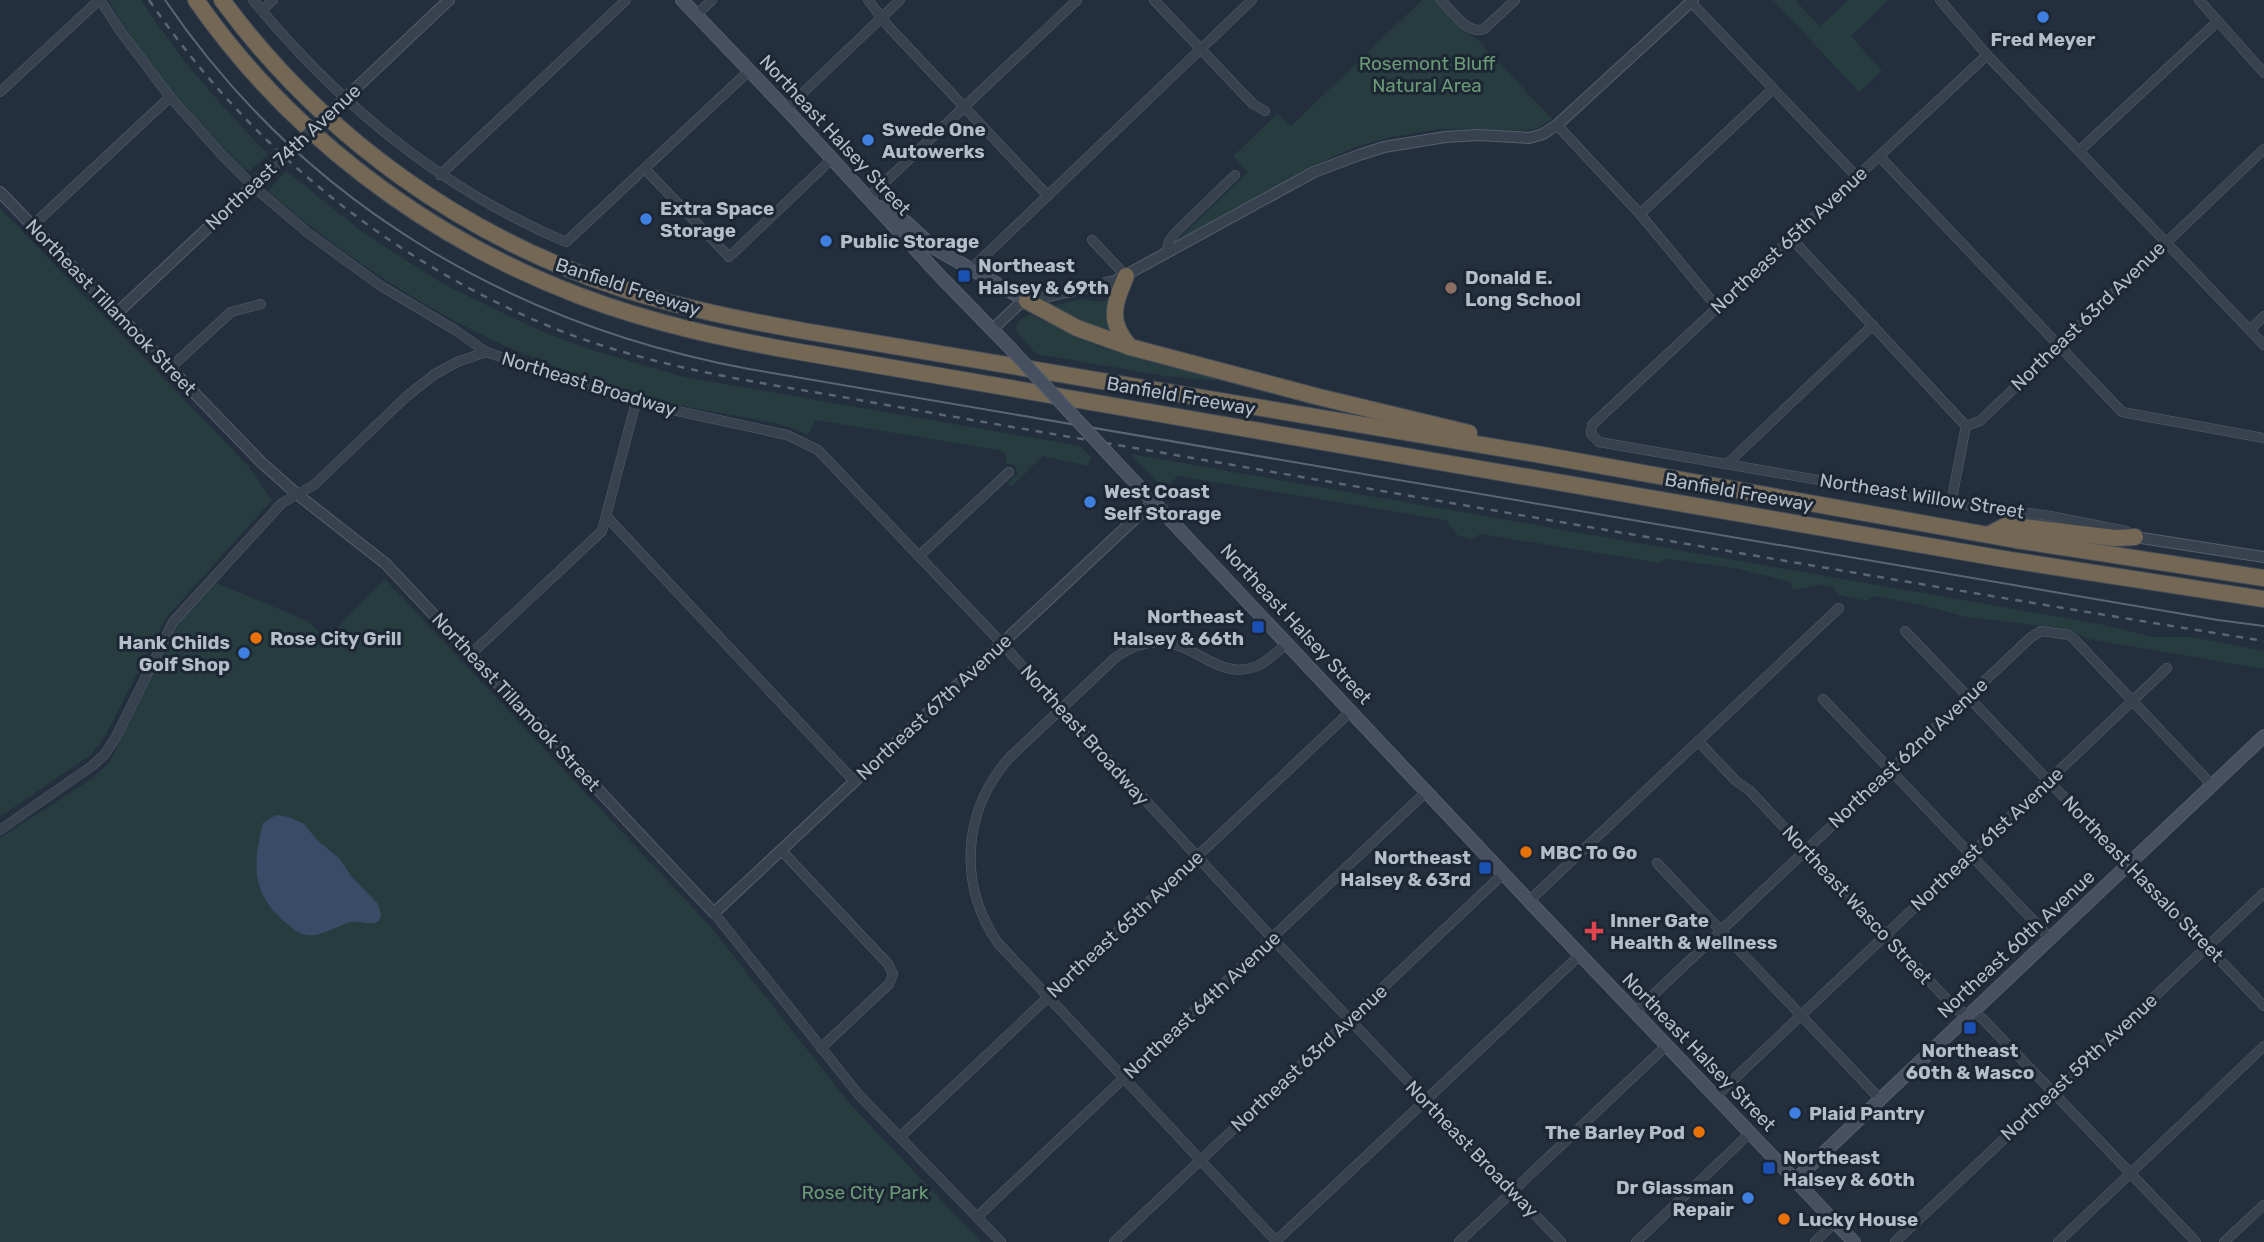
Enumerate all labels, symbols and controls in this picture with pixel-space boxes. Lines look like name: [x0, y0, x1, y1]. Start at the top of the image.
marker: Fred Meyer: [2035, 9, 2051, 25]
place label: Fred Meyer: [1991, 28, 2096, 51]
street label: Northeast Halsey Street: [754, 50, 916, 221]
park label: Rosemont Bluff Natural Area: [1359, 52, 1496, 97]
street label: Northeast 74th Avenue: [201, 79, 365, 235]
place label: Swede One Autowerks: [882, 118, 986, 163]
marker: Swede One Autowerks: [860, 132, 876, 148]
street label: Northeast 65th Avenue: [1706, 161, 1872, 319]
place label: Extra Space Storage: [660, 197, 774, 242]
marker: Extra Space Storage: [638, 211, 654, 227]
street label: Northeast Tillamook Street: [21, 214, 202, 400]
place label: Public Storage: [840, 230, 979, 253]
marker: Public Storage: [818, 233, 834, 249]
street label: Northeast 63rd Avenue: [2006, 236, 2170, 396]
street label: Banfield Freeway: [553, 253, 703, 321]
place label: Northeast Halsey & 69th: [978, 254, 1109, 299]
place label: Donald E. Long School: [1465, 266, 1581, 311]
marker: Northeast Halsey & 69th: [956, 268, 972, 284]
marker: Donald E. Long School: [1443, 280, 1459, 296]
street label: Northeast Broadway: [499, 346, 679, 422]
street label: Banfield Freeway: [1105, 372, 1257, 420]
street label: Banfield Freeway: [1663, 468, 1815, 516]
street label: Northeast Willow Street: [1818, 468, 2027, 524]
place label: West Coast Self Storage: [1104, 480, 1222, 525]
marker: West Coast Self Storage: [1082, 494, 1098, 510]
street label: Northeast Halsey Street: [1215, 539, 1377, 710]
place label: Northeast Halsey & 66th: [1113, 605, 1244, 650]
street label: Northeast Tillamook Street: [427, 608, 605, 797]
marker: Northeast Halsey & 66th: [1250, 619, 1266, 635]
place label: Rose City Grill: [270, 627, 402, 650]
street label: Northeast 67th Avenue: [852, 629, 1016, 785]
marker: Rose City Grill: [248, 630, 264, 646]
place label: Hank Childs Golf Shop: [118, 631, 230, 676]
marker: Hank Childs Golf Shop: [236, 645, 252, 661]
street label: Northeast Broadway: [1016, 660, 1154, 810]
street label: Northeast 62nd Avenue: [1824, 673, 1992, 833]
street label: Northeast 61st Avenue: [1906, 762, 2068, 916]
street label: Northeast Hassalo Street: [2058, 791, 2229, 967]
street label: Northeast Wasco Street: [1777, 821, 1937, 990]
place label: MBC To Go: [1540, 841, 1637, 864]
marker: MBC To Go: [1518, 844, 1534, 860]
street label: Northeast 65th Avenue: [1042, 845, 1208, 1003]
place label: Northeast Halsey & 63rd: [1340, 846, 1471, 891]
marker: Northeast Halsey & 63rd: [1477, 860, 1493, 876]
street label: Northeast 60th Avenue: [1933, 865, 2099, 1023]
place label: Inner Gate Health & Wellness: [1610, 909, 1777, 954]
marker: Inner Gate Health & Wellness: [1584, 921, 1604, 941]
street label: Northeast 64th Avenue: [1119, 926, 1285, 1084]
street label: Northeast Halsey Street: [1617, 968, 1781, 1136]
street label: Northeast 63rd Avenue: [1226, 980, 1392, 1136]
street label: Northeast 59th Avenue: [1996, 989, 2162, 1145]
marker: Northeast 60th & Wasco: [1962, 1020, 1978, 1036]
place label: Northeast 60th & Wasco: [1906, 1039, 2034, 1084]
street label: Northeast Broadway: [1401, 1076, 1543, 1222]
place label: Plaid Pantry: [1809, 1102, 1925, 1125]
marker: Plaid Pantry: [1787, 1105, 1803, 1121]
place label: The Barley Pod: [1545, 1121, 1685, 1144]
marker: The Barley Pod: [1691, 1124, 1707, 1140]
place label: Northeast Halsey & 60th: [1783, 1146, 1915, 1191]
marker: Northeast Halsey & 60th: [1761, 1160, 1777, 1176]
place label: Dr Glassman Repair: [1616, 1176, 1734, 1221]
park label: Rose City Park: [801, 1181, 929, 1204]
marker: Dr Glassman Repair: [1740, 1190, 1756, 1206]
place label: Lucky House: [1798, 1208, 1918, 1231]
marker: Lucky House: [1776, 1211, 1792, 1227]

